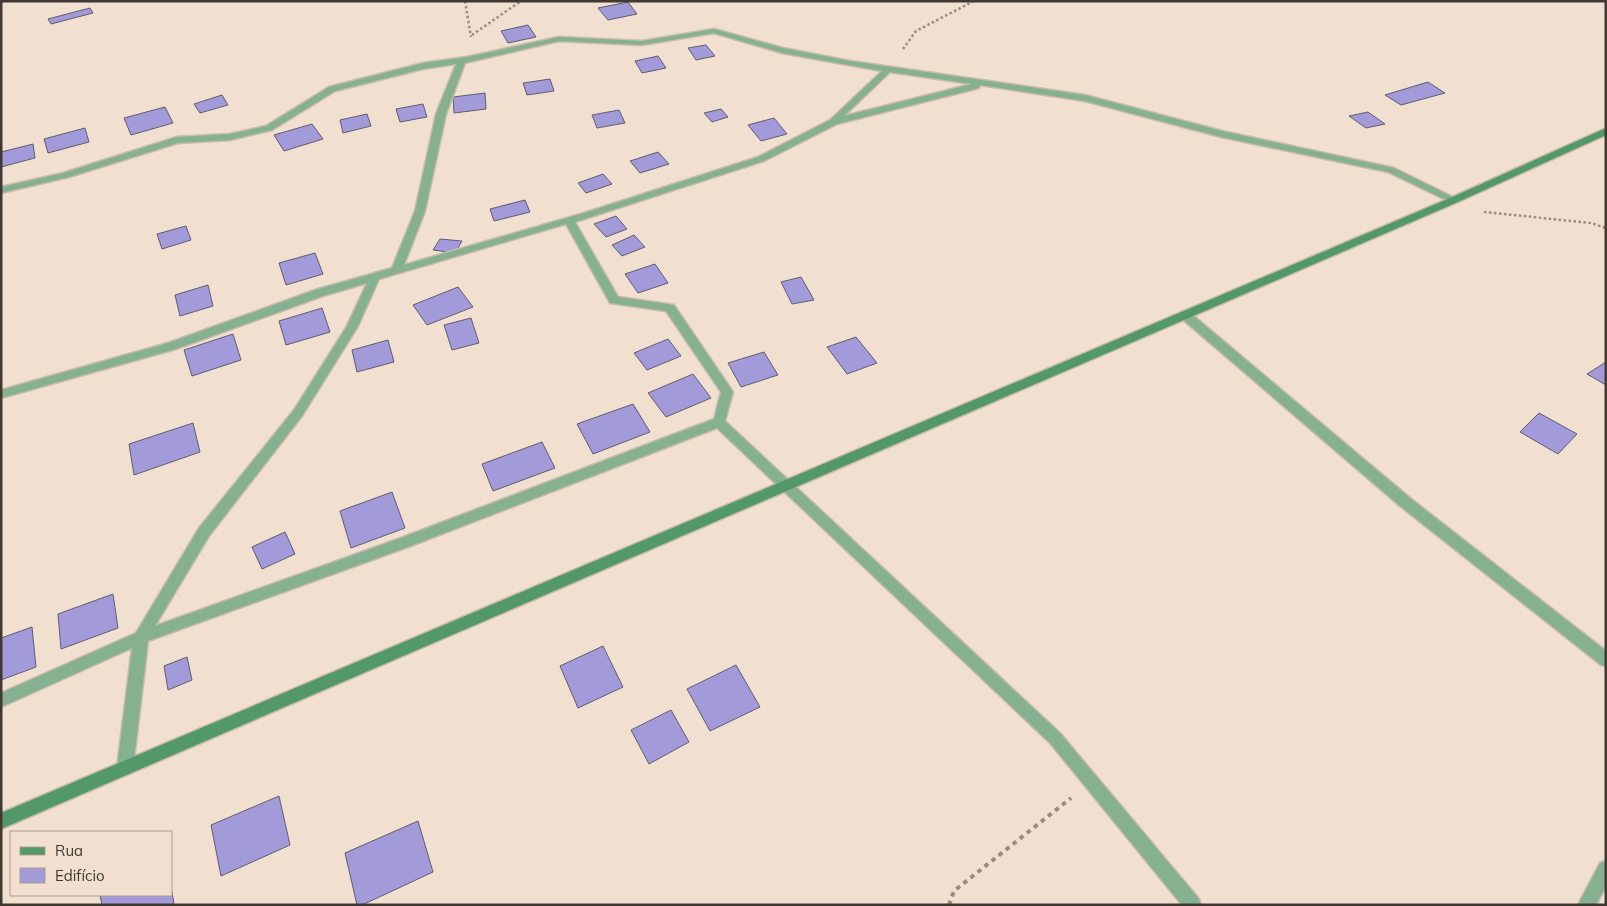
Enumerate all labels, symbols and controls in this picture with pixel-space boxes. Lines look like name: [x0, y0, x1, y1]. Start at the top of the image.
legend: [10, 831, 172, 896]
text: Rua: [55, 841, 83, 860]
text: Edifício: [55, 866, 105, 885]

